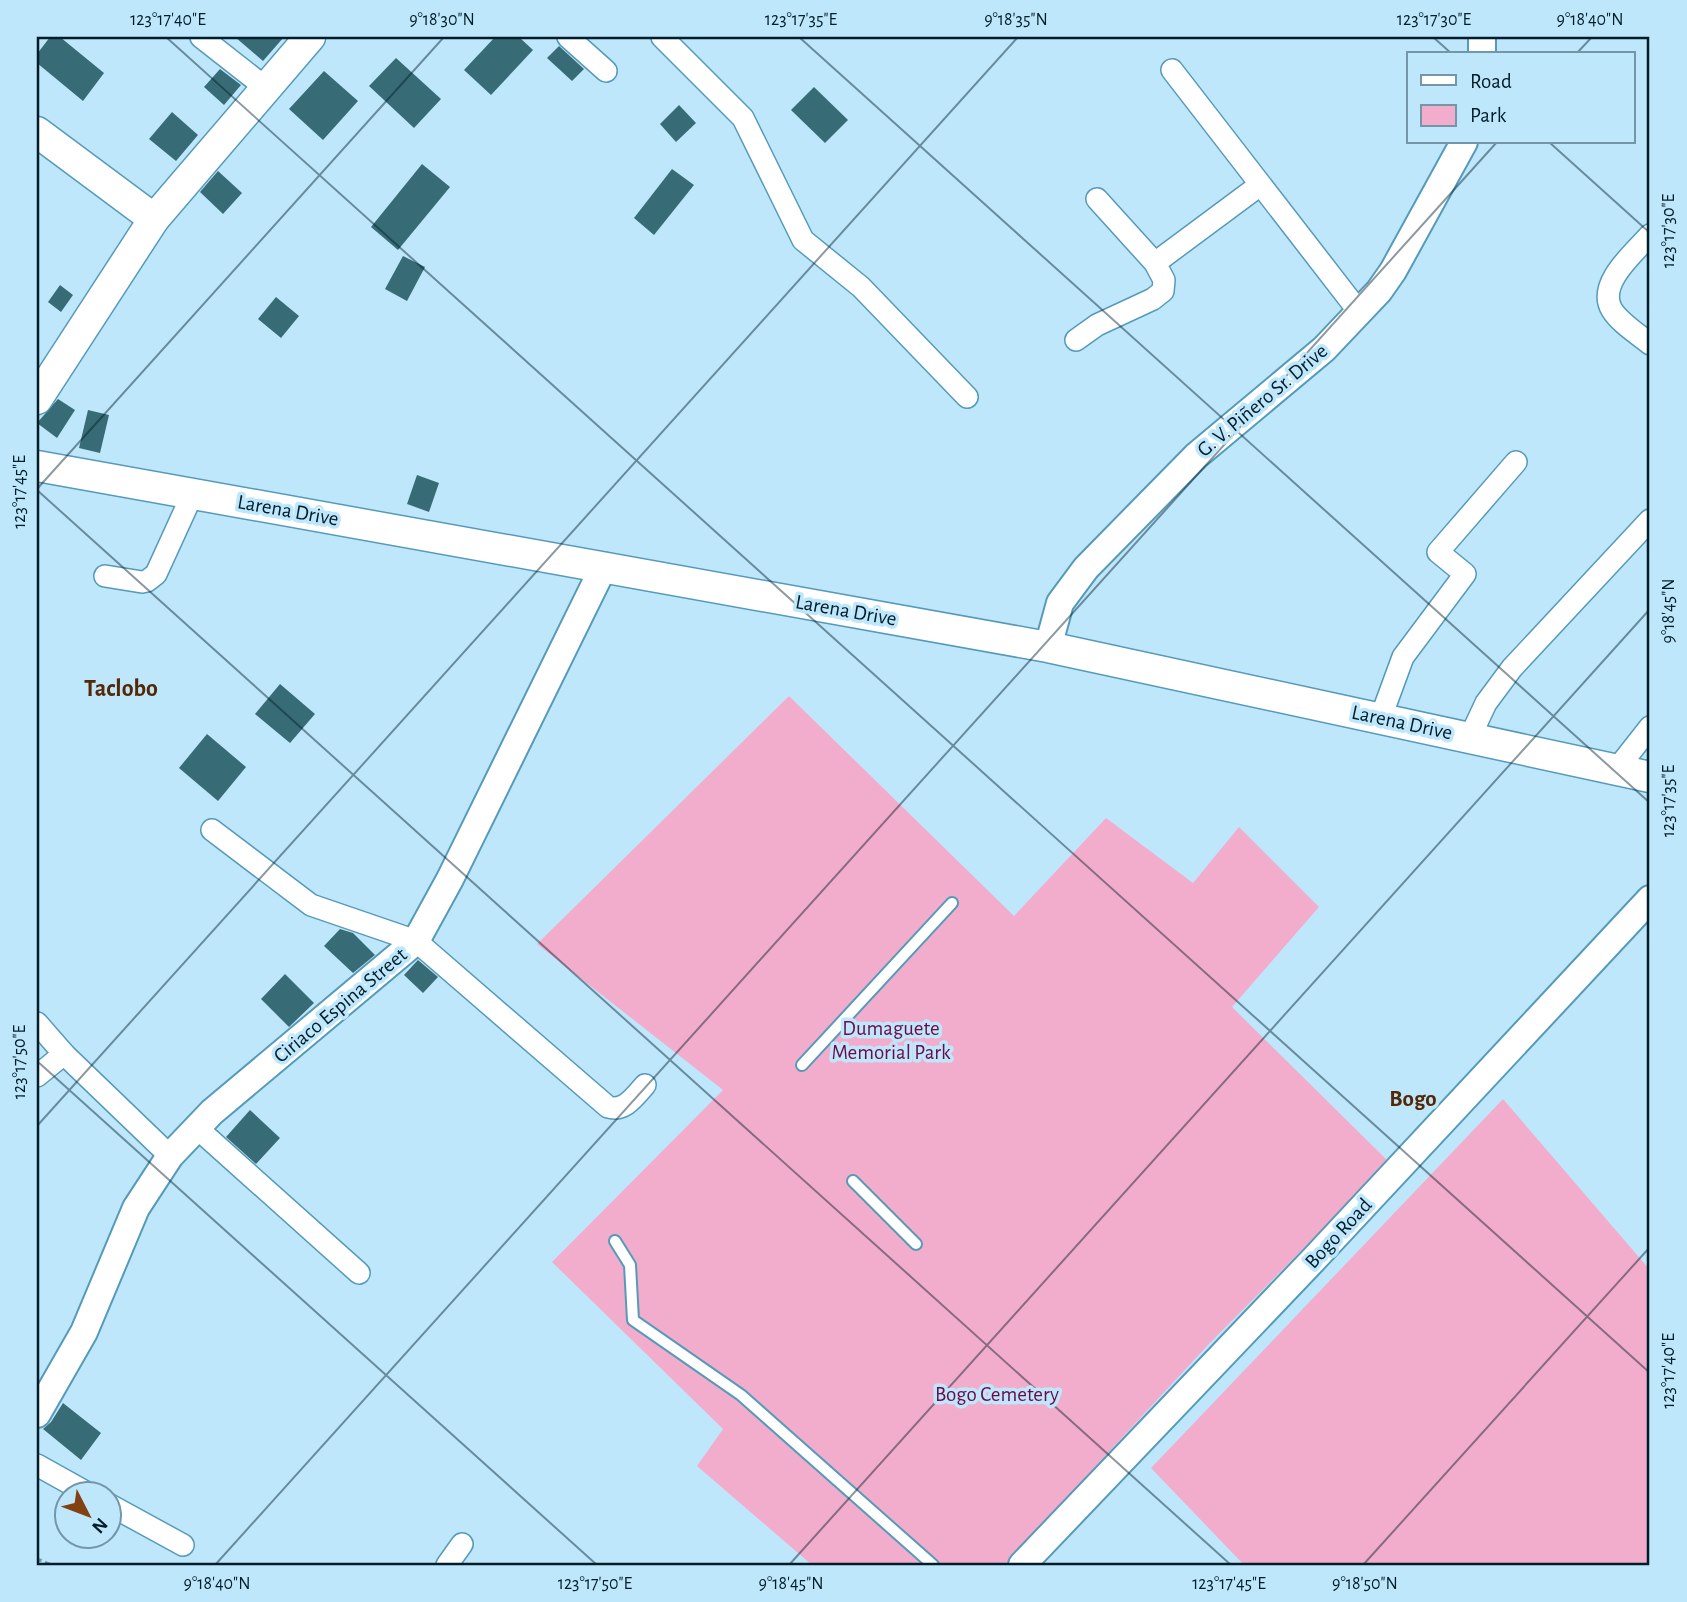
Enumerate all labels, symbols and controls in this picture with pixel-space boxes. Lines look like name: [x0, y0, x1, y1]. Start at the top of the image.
text: 123°17'40"E: [130, 11, 206, 29]
text: 9°18'30"N: [409, 11, 475, 29]
text: 123°17'35"E: [765, 11, 838, 29]
text: 9°18'35"N: [984, 11, 1048, 29]
text: 123°17'30"E: [1397, 11, 1472, 29]
text: 9°18'40"N: [1557, 11, 1623, 29]
legend: [1407, 52, 1634, 144]
text: Road: [1470, 71, 1512, 92]
text: Park: [1470, 105, 1507, 126]
text: 123°17'30"E: [1660, 193, 1678, 268]
street label: G. V. Piñero Sr. Drive: [1193, 340, 1331, 461]
text: 123°17'45"E: [11, 455, 29, 529]
street label: Larena Drive: [236, 491, 340, 530]
text: 9°18'45"N: [1660, 579, 1678, 643]
street label: Larena Drive: [794, 591, 898, 630]
district label: Taclobo: [84, 677, 158, 701]
street label: Larena Drive: [1350, 702, 1454, 743]
text: 123°17'35"E: [1660, 764, 1678, 837]
street label: Ciriaco Espina Street: [270, 944, 411, 1067]
park label: Dumaguete Memorial Park: [831, 1018, 951, 1063]
text: 123°17'50"E: [11, 1024, 29, 1099]
district label: Bogo: [1389, 1088, 1437, 1111]
street label: Bogo Road: [1301, 1194, 1376, 1272]
text: 123°17'40"E: [1660, 1333, 1678, 1409]
park label: Bogo Cemetery: [935, 1384, 1059, 1405]
north arrow: [52, 1480, 122, 1550]
text: N: [88, 1514, 111, 1537]
text: 9°18'40"N: [184, 1575, 250, 1593]
text: 123°17'50"E: [558, 1575, 633, 1593]
text: 9°18'45"N: [759, 1575, 823, 1593]
text: 123°17'45"E: [1192, 1575, 1266, 1593]
text: 9°18'50"N: [1332, 1575, 1398, 1593]

